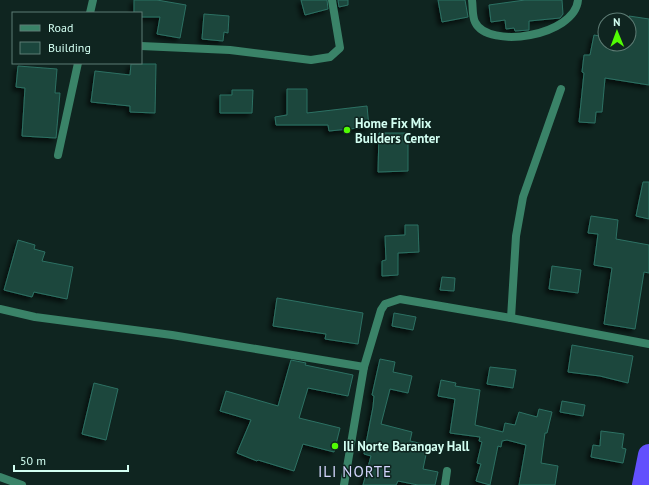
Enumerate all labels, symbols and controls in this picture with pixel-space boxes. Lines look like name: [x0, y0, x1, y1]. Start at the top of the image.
legend: [12, 12, 142, 64]
north arrow: [597, 12, 637, 52]
text: N: [613, 15, 621, 29]
text: Road: [48, 20, 73, 35]
text: Building: [48, 40, 91, 55]
place label: Home Fix Mix Builders Center: [355, 115, 440, 147]
marker: Home Fix Mix Builders Center: [342, 125, 352, 135]
place label: Ili Norte Barangay Hall: [343, 438, 470, 455]
marker: Ili Norte Barangay Hall: [330, 441, 340, 451]
scale bar: [14, 447, 128, 473]
text: 50 m: [20, 453, 46, 468]
district label: ILI NORTE: [318, 462, 392, 481]

